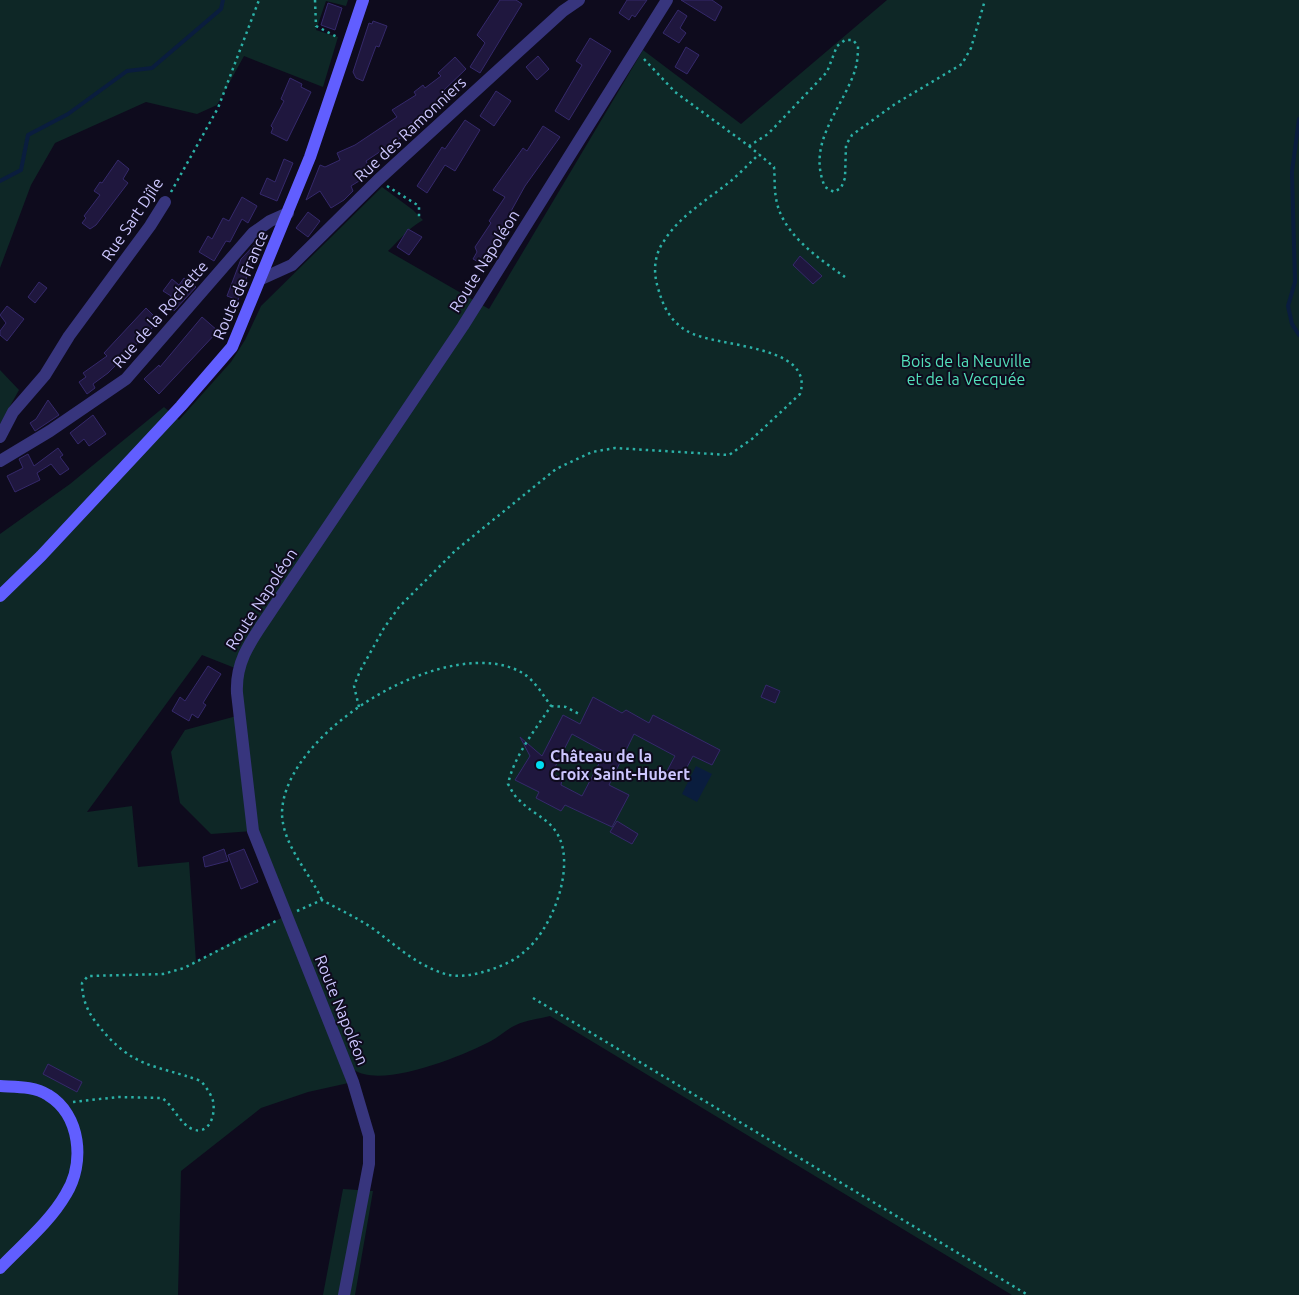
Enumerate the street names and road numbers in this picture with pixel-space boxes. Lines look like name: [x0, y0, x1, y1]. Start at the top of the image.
street label: Rue des Ramonniers: [351, 73, 469, 185]
street label: Rue Sart Djîle: [98, 174, 166, 264]
street label: Route Napoléon: [445, 207, 523, 315]
street label: Route de France: [209, 228, 271, 342]
street label: Rue de la Rochette: [109, 257, 211, 371]
street label: Route Napoléon: [222, 545, 300, 653]
street label: Route Napoléon: [312, 952, 372, 1068]

